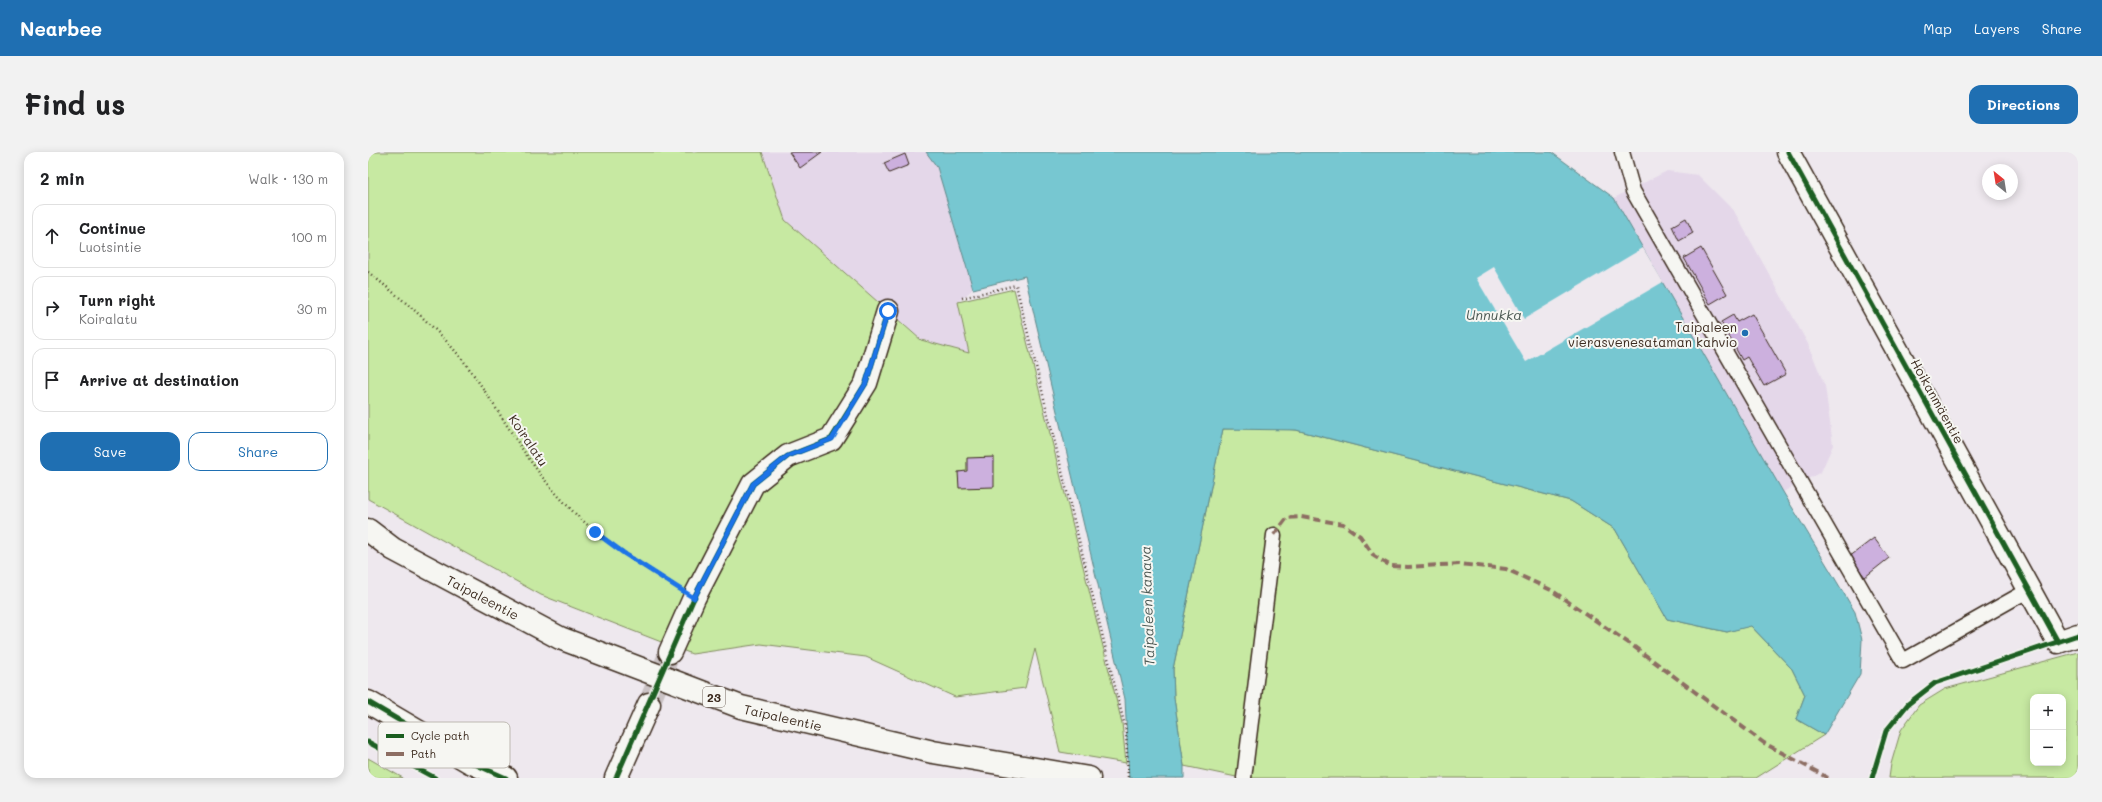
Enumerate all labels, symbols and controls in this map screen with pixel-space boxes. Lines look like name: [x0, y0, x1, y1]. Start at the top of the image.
text: Nearbee: [20, 16, 102, 41]
text: Map: [1923, 19, 1952, 38]
text: Layers: [1974, 19, 2020, 38]
text: Share: [2042, 19, 2082, 38]
button: Directions: [1969, 85, 2078, 124]
text: Find us: [24, 86, 125, 122]
north arrow: [1982, 164, 2018, 200]
text: 2 min: [40, 167, 85, 189]
text: Walk · 130 m: [248, 170, 328, 187]
text: Continue: [79, 218, 146, 238]
icon: ahead: [41, 225, 63, 247]
text: 100 m: [291, 228, 327, 245]
text: Luotsintie: [79, 238, 142, 255]
text: Turn right: [79, 290, 156, 310]
icon: right: [41, 297, 63, 319]
text: 30 m: [297, 300, 327, 317]
route start: [879, 302, 897, 320]
water label: Unnukka: [1466, 305, 1522, 324]
text: Koiralatu: [79, 310, 137, 327]
place label: Taipaleen vierasvenesataman kahvio: [1568, 318, 1737, 350]
marker: Taipaleen vierasvenesataman kahvio: [1740, 328, 1750, 338]
street label: Hoikanmäentie: [1908, 355, 1968, 447]
icon: arrive: [41, 369, 63, 391]
text: Arrive at destination: [79, 370, 239, 390]
street label: Koiralatu: [506, 411, 552, 469]
button: Save: [40, 432, 180, 471]
button: Share: [188, 432, 328, 471]
route end: [586, 523, 604, 541]
water label: Taipaleen kanava: [1135, 546, 1159, 666]
street label: Taipaleentie: [444, 571, 522, 623]
road number: 23: [703, 687, 725, 707]
map controls: [2030, 694, 2066, 766]
button: +: [2030, 694, 2066, 730]
street label: Taipaleentie: [742, 700, 824, 734]
legend: [378, 722, 510, 768]
text: Cycle path: [411, 728, 469, 743]
button: −: [2030, 730, 2066, 766]
text: Path: [411, 746, 436, 761]

